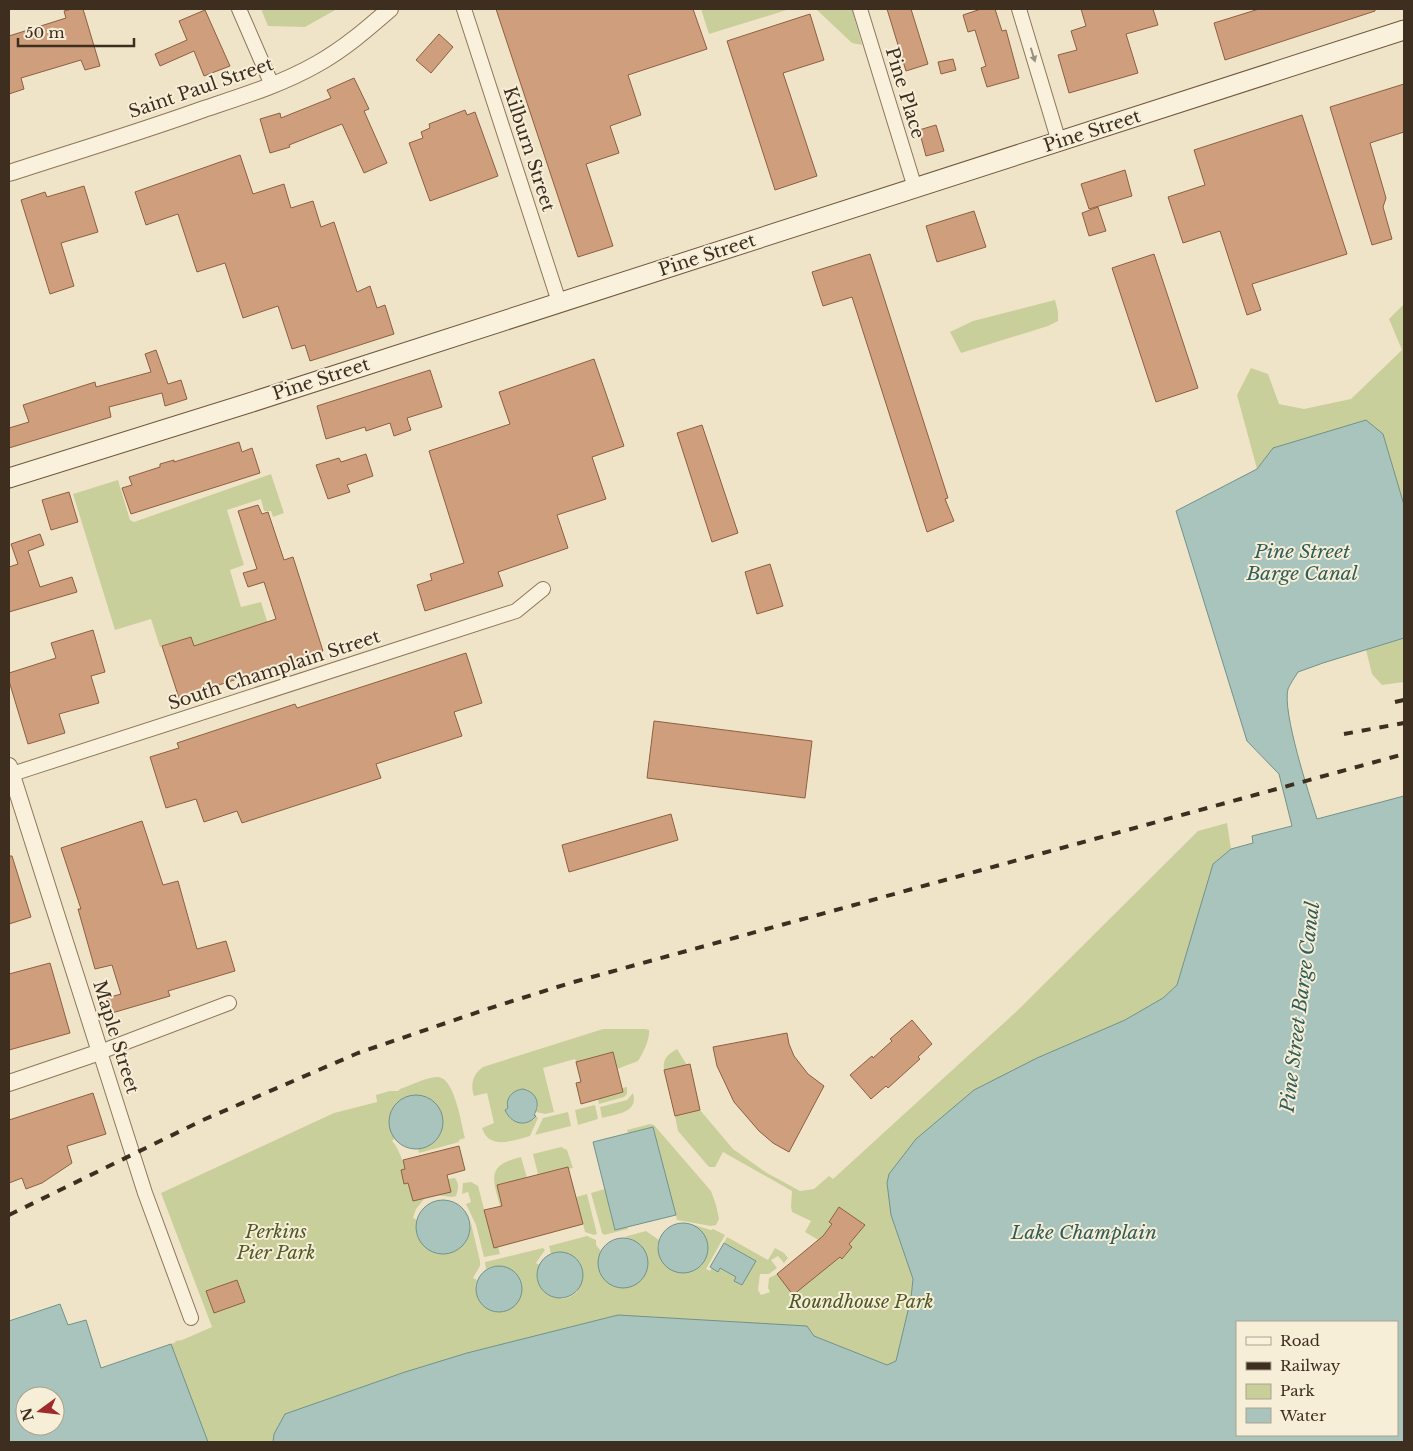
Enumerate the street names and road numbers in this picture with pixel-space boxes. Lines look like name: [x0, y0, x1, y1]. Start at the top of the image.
street label: Pine Place: [881, 45, 929, 141]
street label: Saint Paul Street: [126, 53, 276, 123]
street label: Kilburn Street: [498, 84, 560, 214]
street label: Pine Street: [1041, 105, 1143, 157]
street label: Pine Street: [656, 229, 758, 281]
street label: Pine Street: [270, 353, 372, 405]
street label: South Champlain Street: [165, 625, 383, 715]
street label: Maple Street: [88, 978, 144, 1096]

